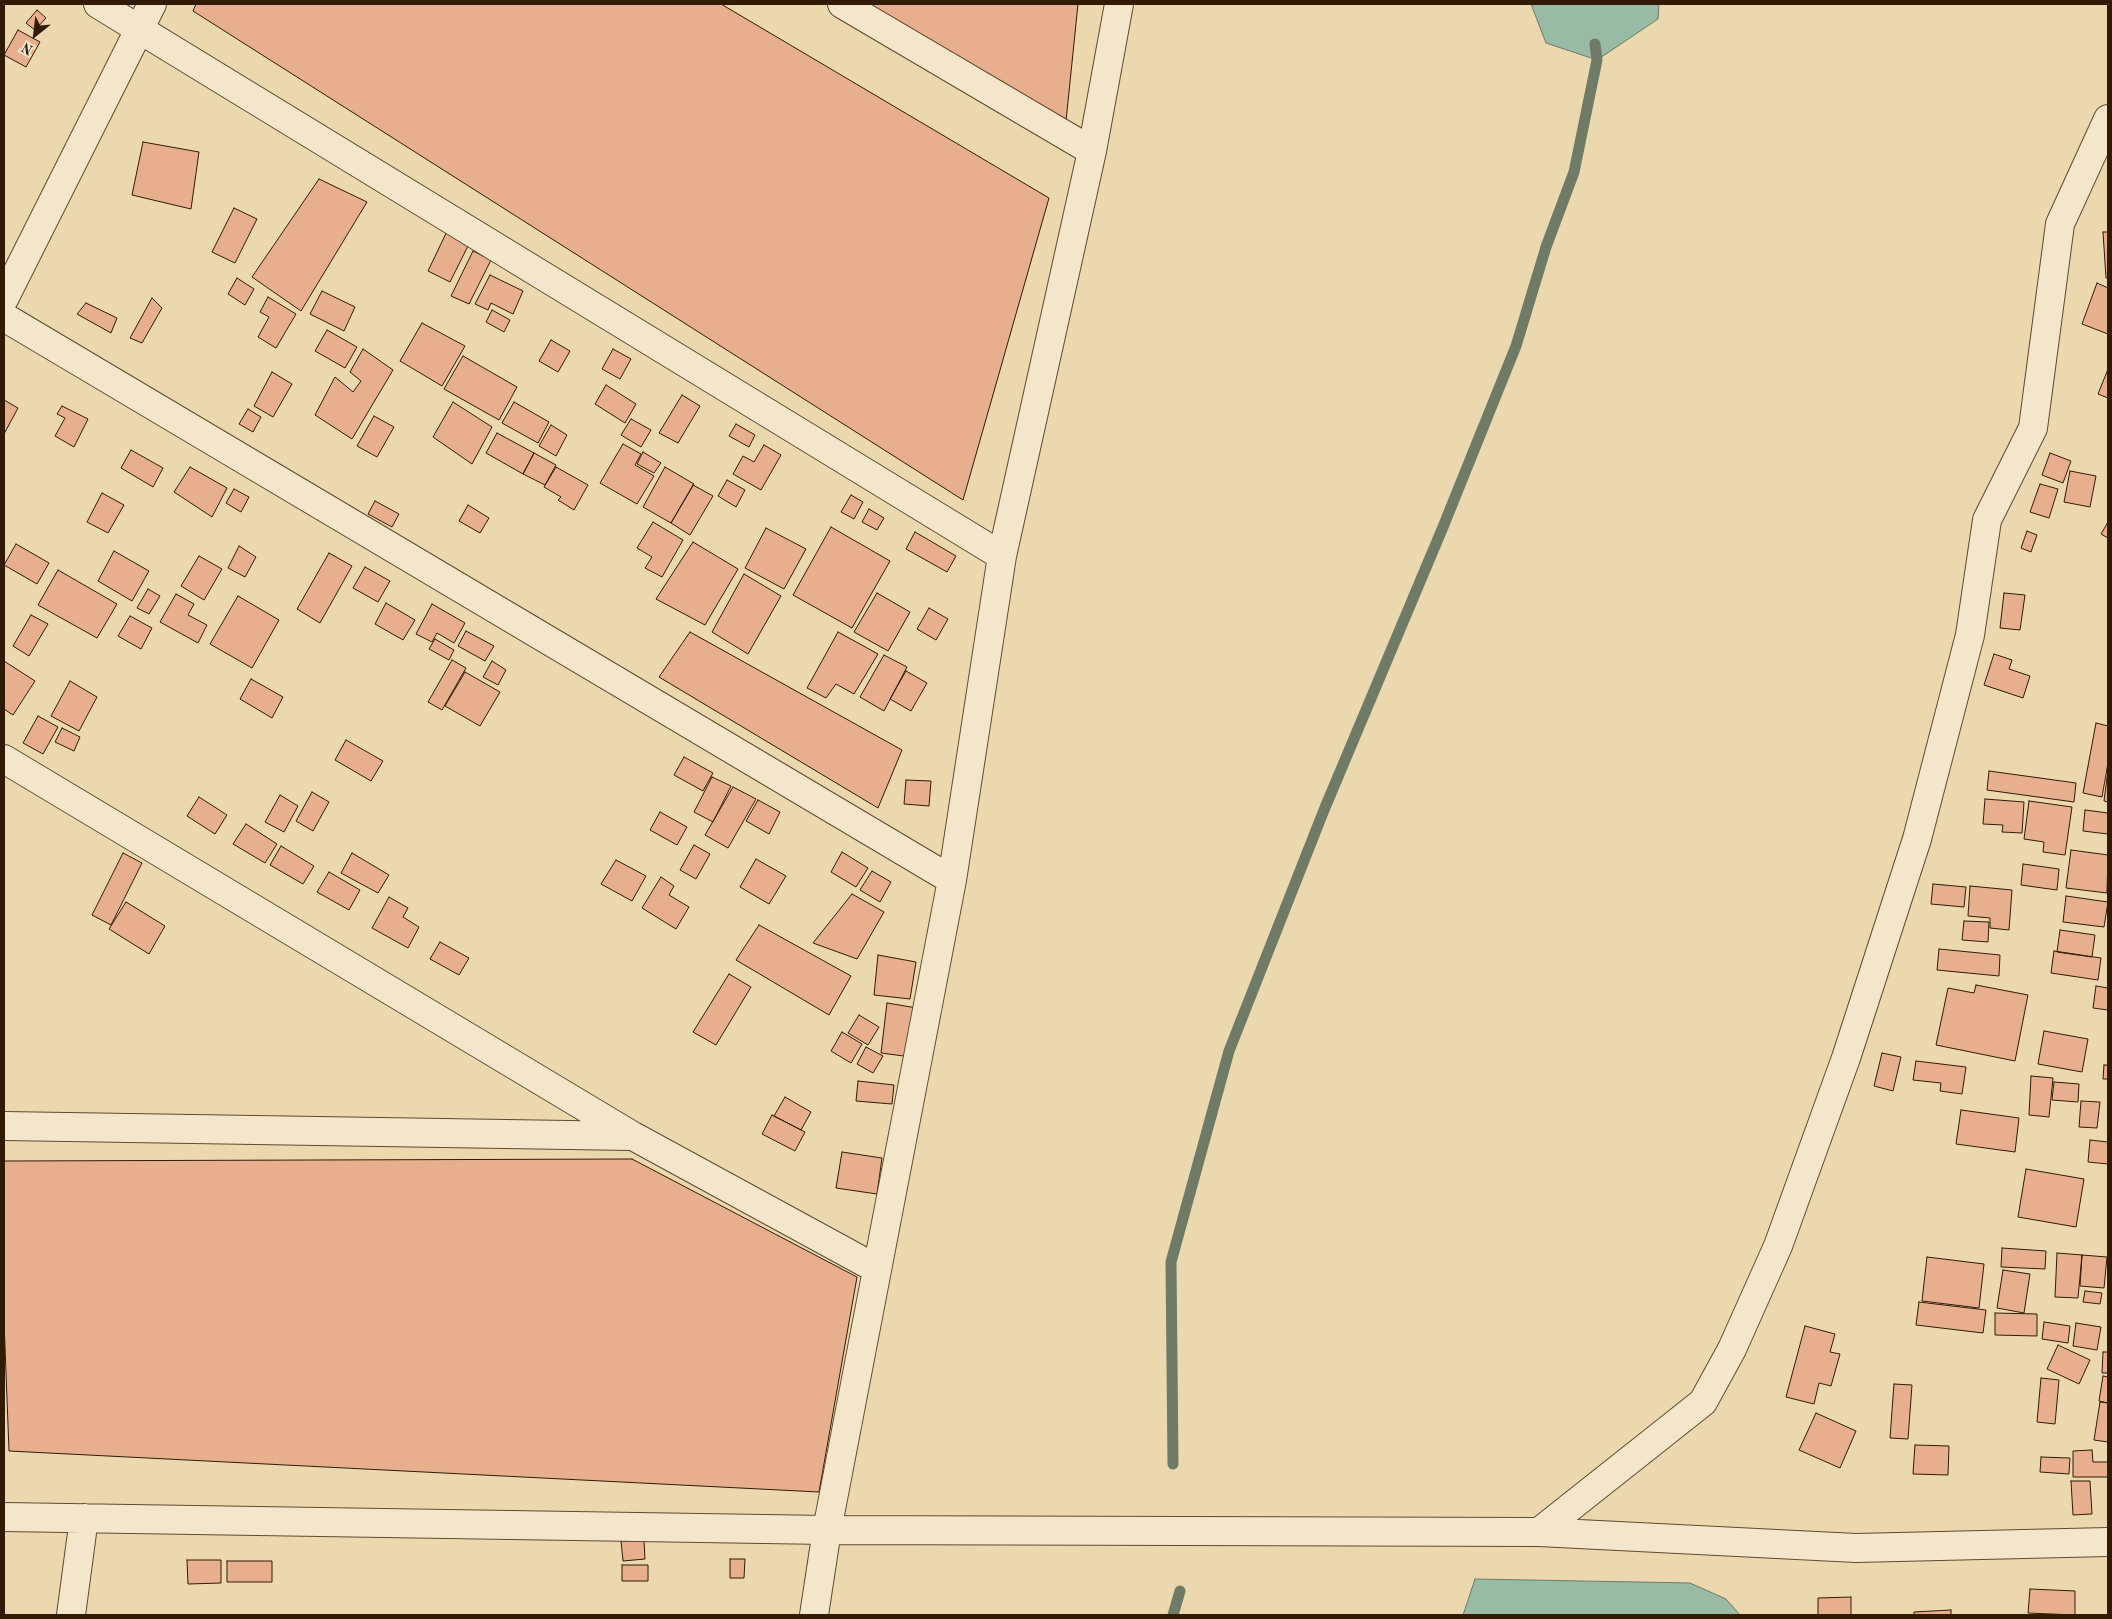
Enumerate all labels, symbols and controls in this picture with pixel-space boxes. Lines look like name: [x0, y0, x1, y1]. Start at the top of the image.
north arrow: [10, 10, 60, 60]
text: N: [20, 39, 36, 57]

